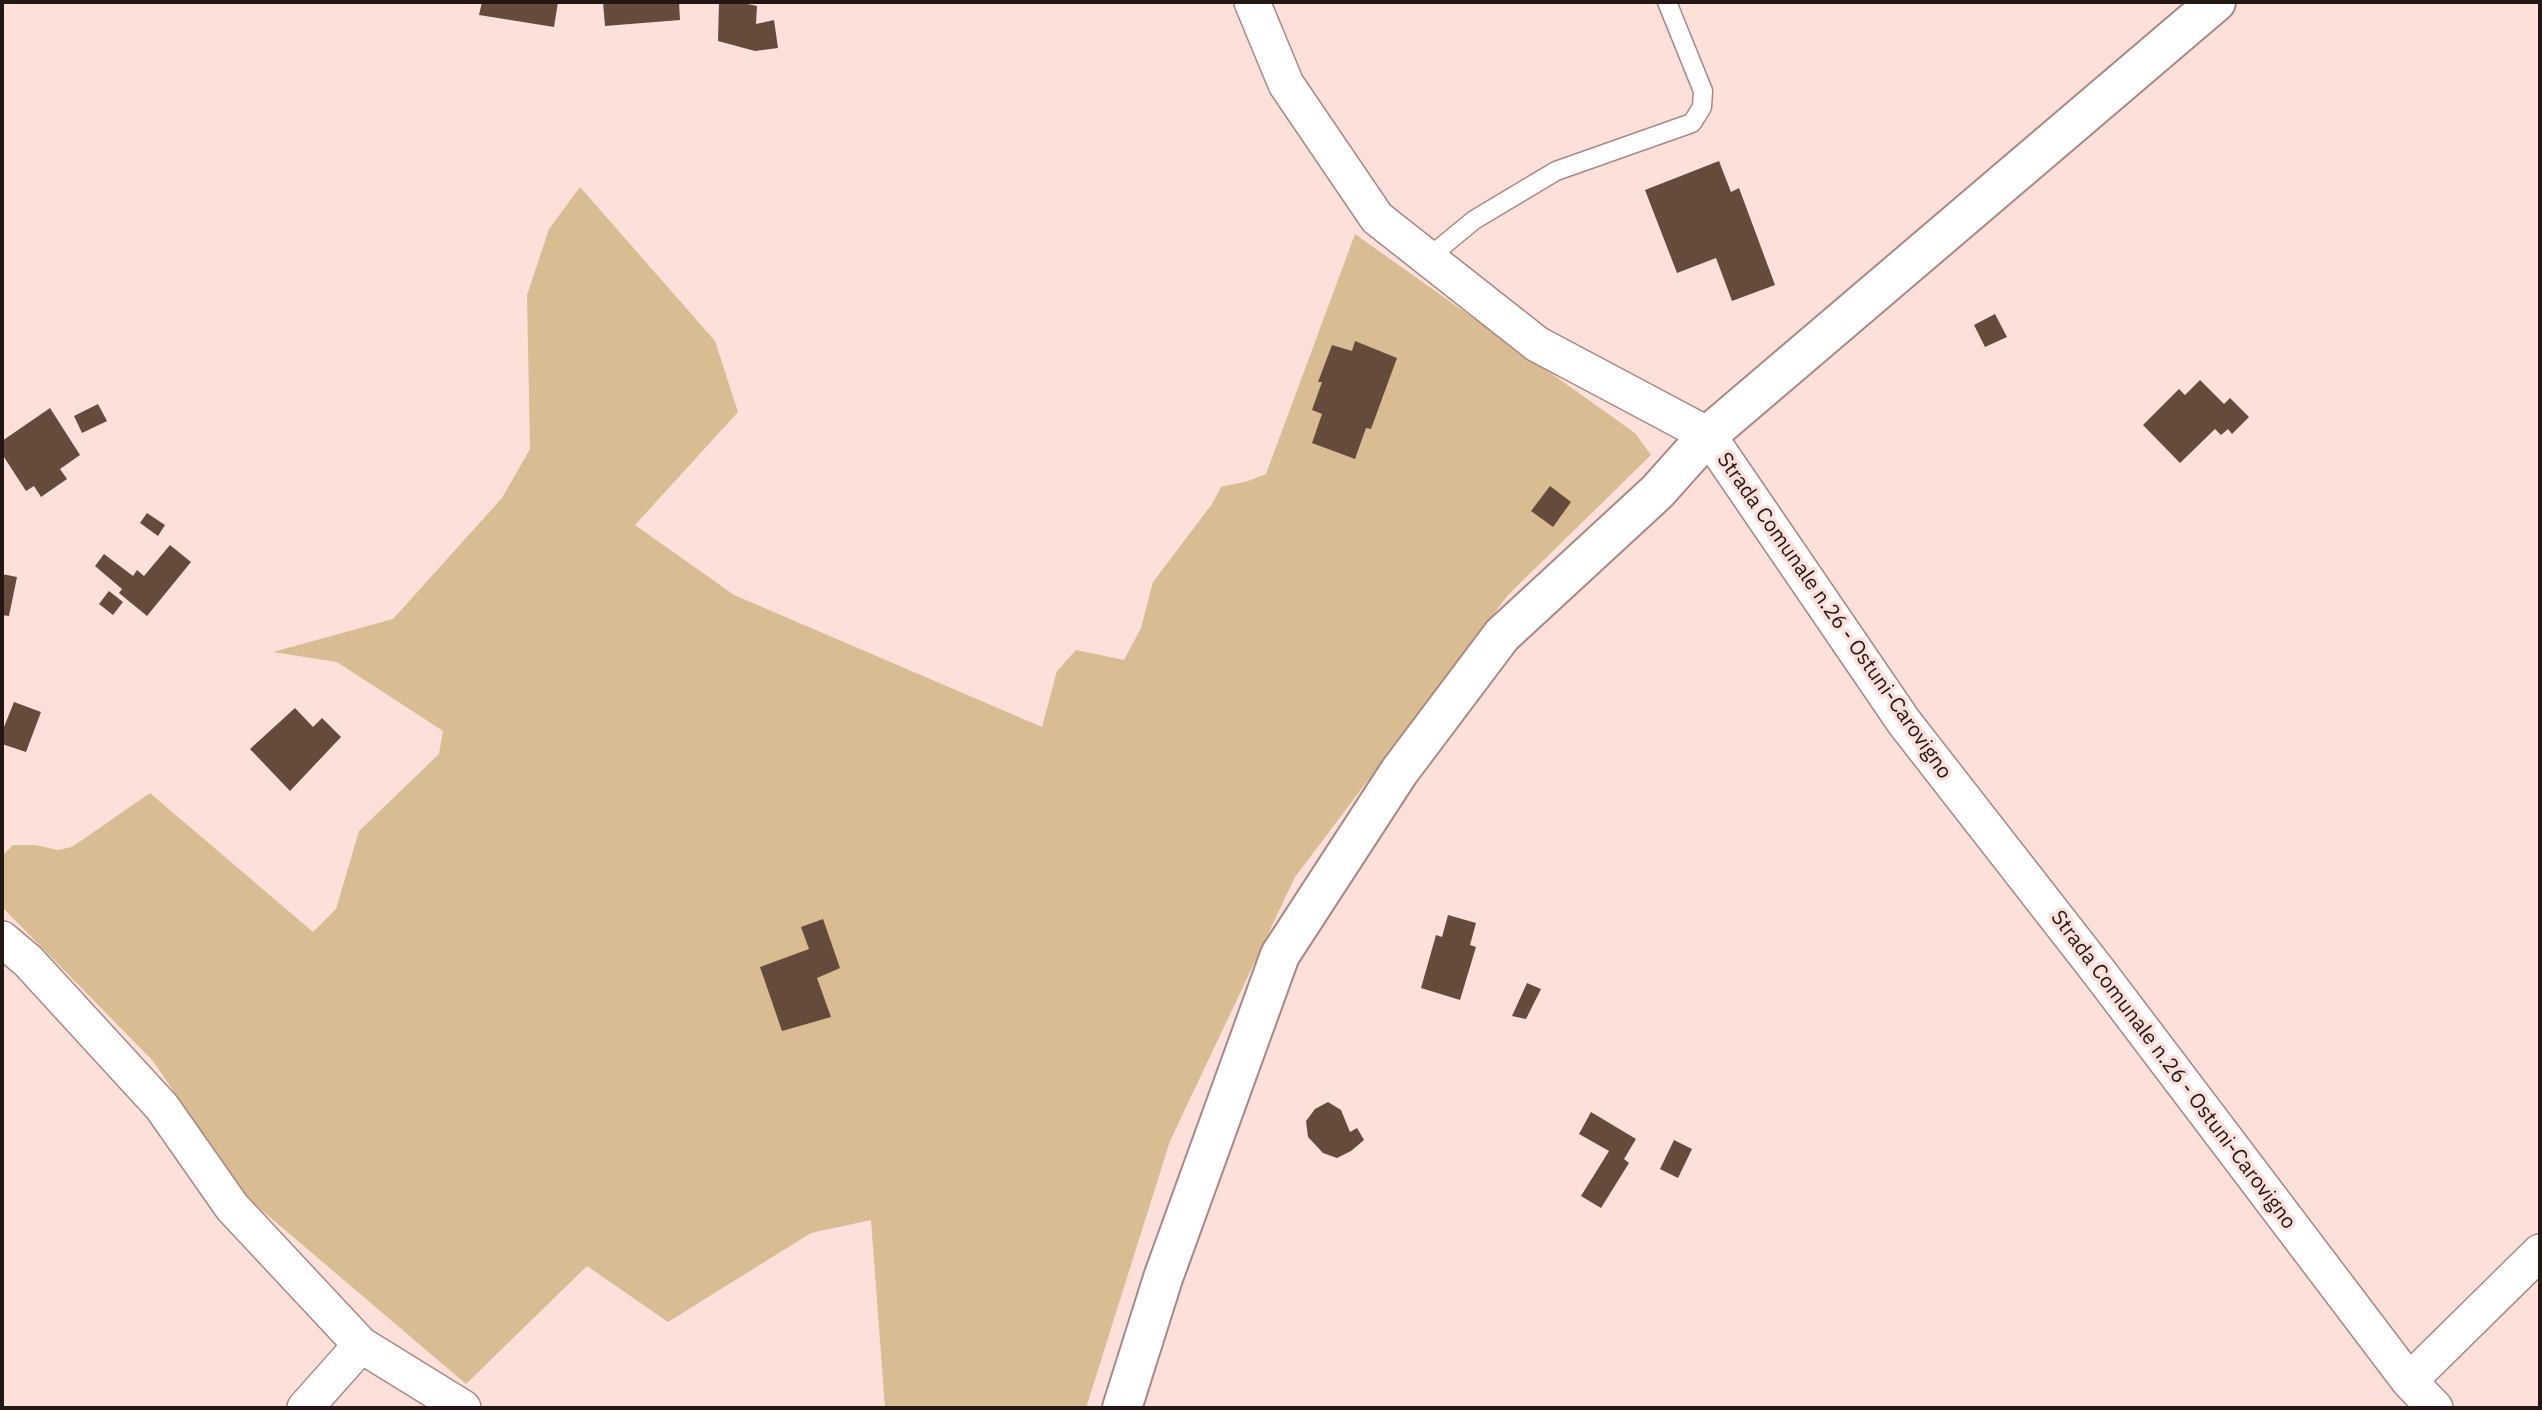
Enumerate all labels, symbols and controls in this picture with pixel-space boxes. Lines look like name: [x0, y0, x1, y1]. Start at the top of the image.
street label: Strada Comunale n.26 - Ostuni-Carovigno: [1711, 448, 1957, 784]
street label: Strada Comunale n.26 - Ostuni-Carovigno: [2045, 906, 2301, 1234]

